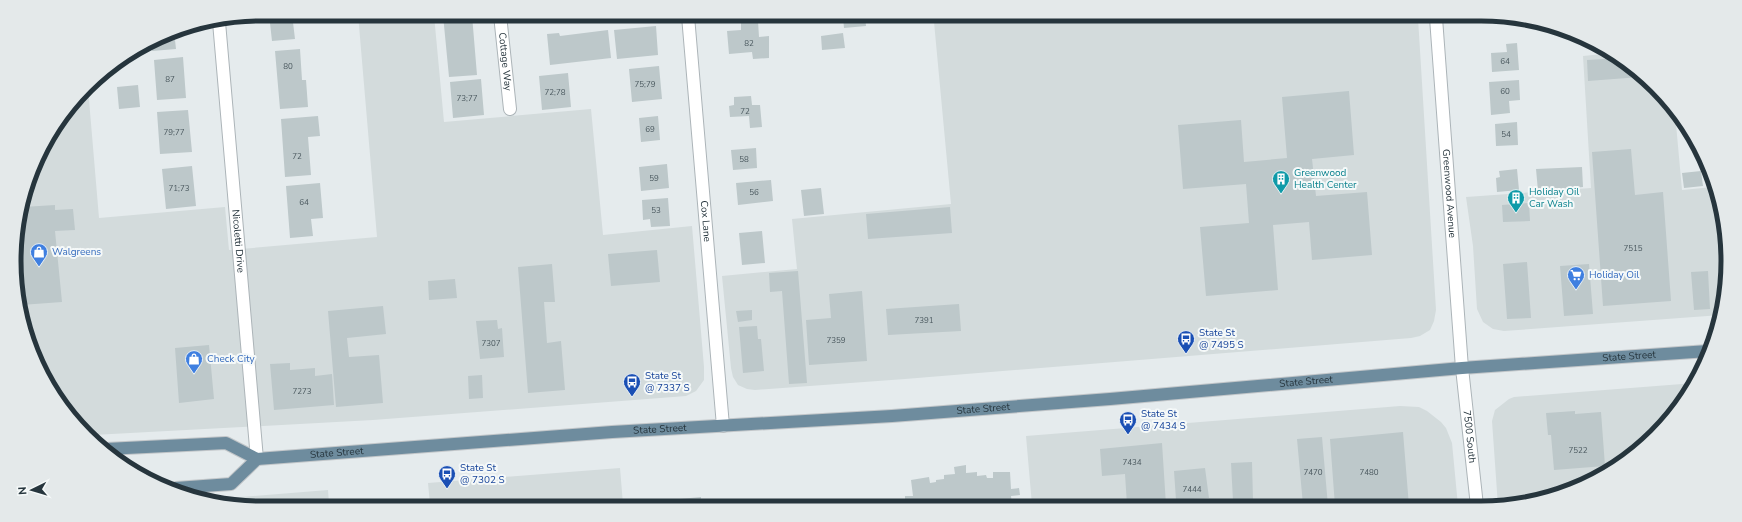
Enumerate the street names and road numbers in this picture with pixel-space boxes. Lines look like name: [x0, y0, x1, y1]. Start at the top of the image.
street label: Cottage Way: [495, 32, 515, 93]
street label: Greenwood Avenue: [1439, 149, 1459, 238]
street label: Cox Lane: [697, 200, 714, 242]
street label: Nicoletti Drive: [228, 209, 248, 273]
street label: State Street: [1602, 348, 1657, 365]
street label: State Street: [1279, 372, 1334, 391]
street label: State Street: [956, 400, 1011, 418]
street label: 7500 South: [1460, 409, 1479, 464]
street label: State Street: [633, 421, 688, 438]
street label: State Street: [309, 444, 365, 462]

